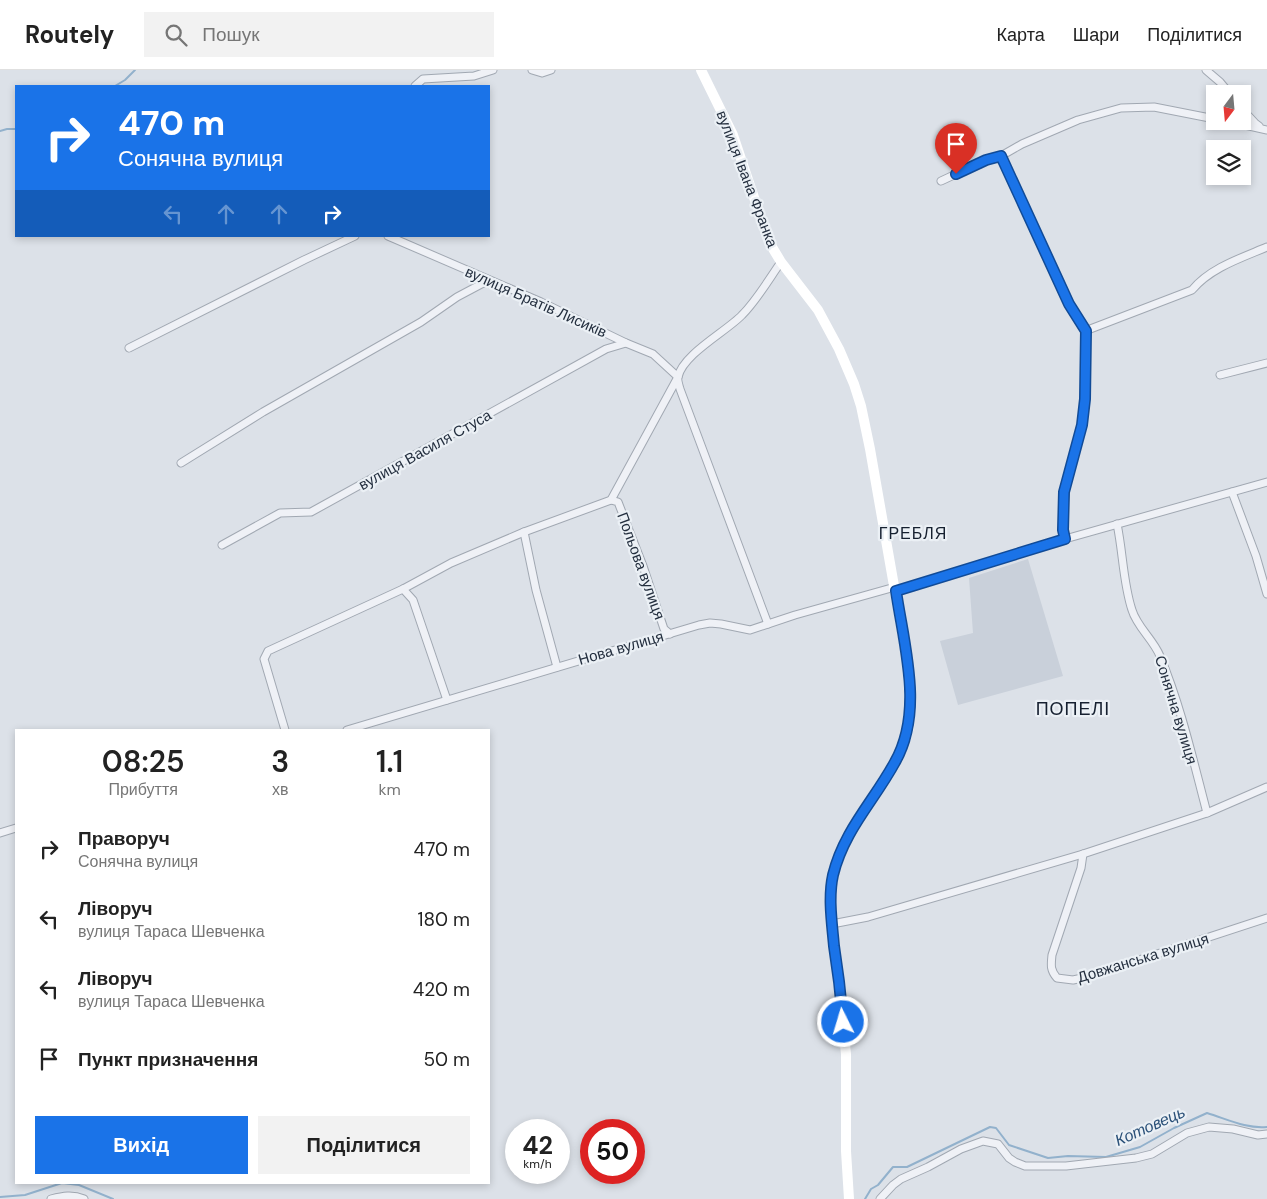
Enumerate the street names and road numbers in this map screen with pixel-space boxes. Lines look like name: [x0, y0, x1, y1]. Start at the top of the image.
street label: вулиця Івана Франка: [712, 108, 783, 251]
street label: вулиця Братів Лисиків: [462, 262, 610, 342]
street label: вулиця Василя Стуса: [355, 405, 495, 495]
street label: Польова вулиця: [612, 510, 670, 622]
street label: Нова вулиця: [576, 626, 666, 670]
street label: Сонячна вулиця: [1150, 653, 1202, 767]
street label: Довжанська вулиця: [1075, 929, 1211, 987]

